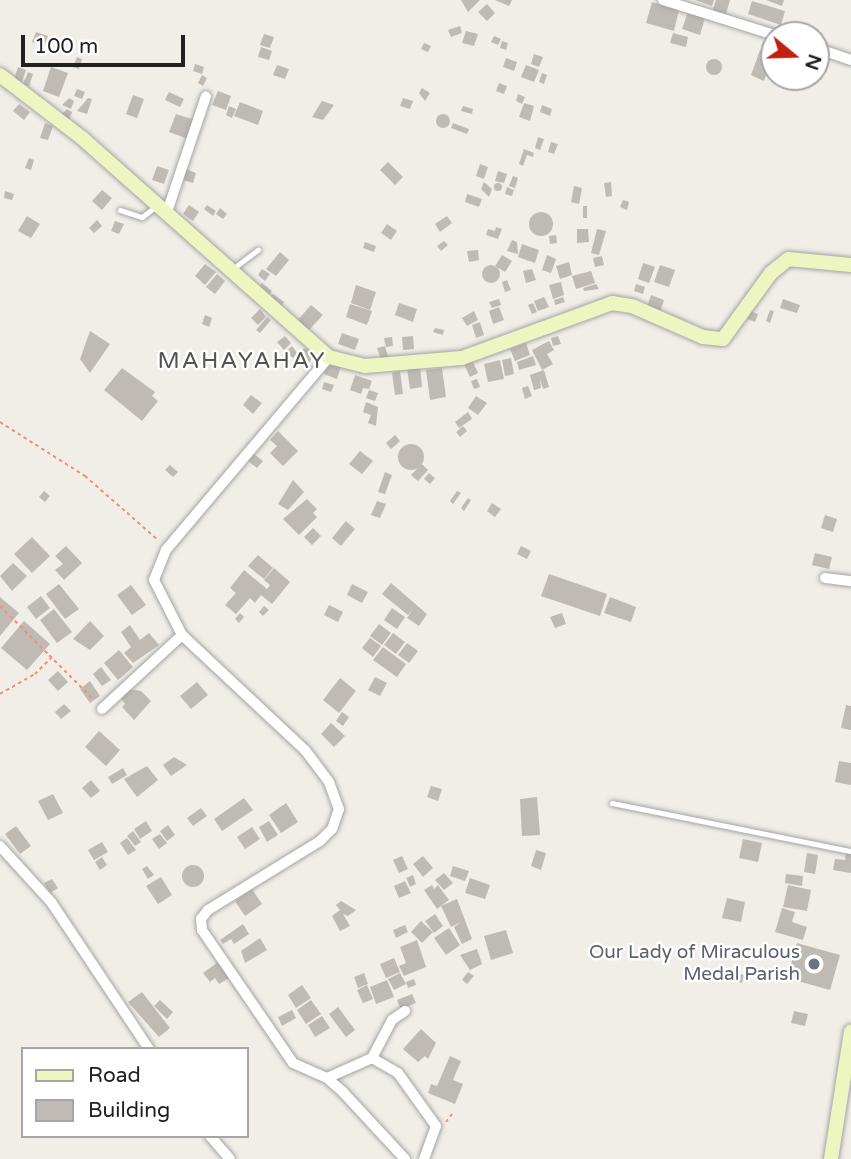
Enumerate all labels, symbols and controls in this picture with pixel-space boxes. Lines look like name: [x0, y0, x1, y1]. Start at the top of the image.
scale bar: [24, 21, 189, 65]
north arrow: [760, 21, 830, 91]
text: 100 m: [34, 34, 98, 59]
text: N: [800, 51, 826, 73]
district label: MAHAYAHAY: [159, 347, 325, 375]
place label: Our Lady of Miraculous Medal Parish: [589, 942, 800, 986]
marker: Our Lady of Miraculous Medal Parish: [806, 956, 822, 972]
legend: [21, 1047, 248, 1138]
text: Road: [88, 1063, 141, 1088]
text: Building: [88, 1098, 170, 1123]

